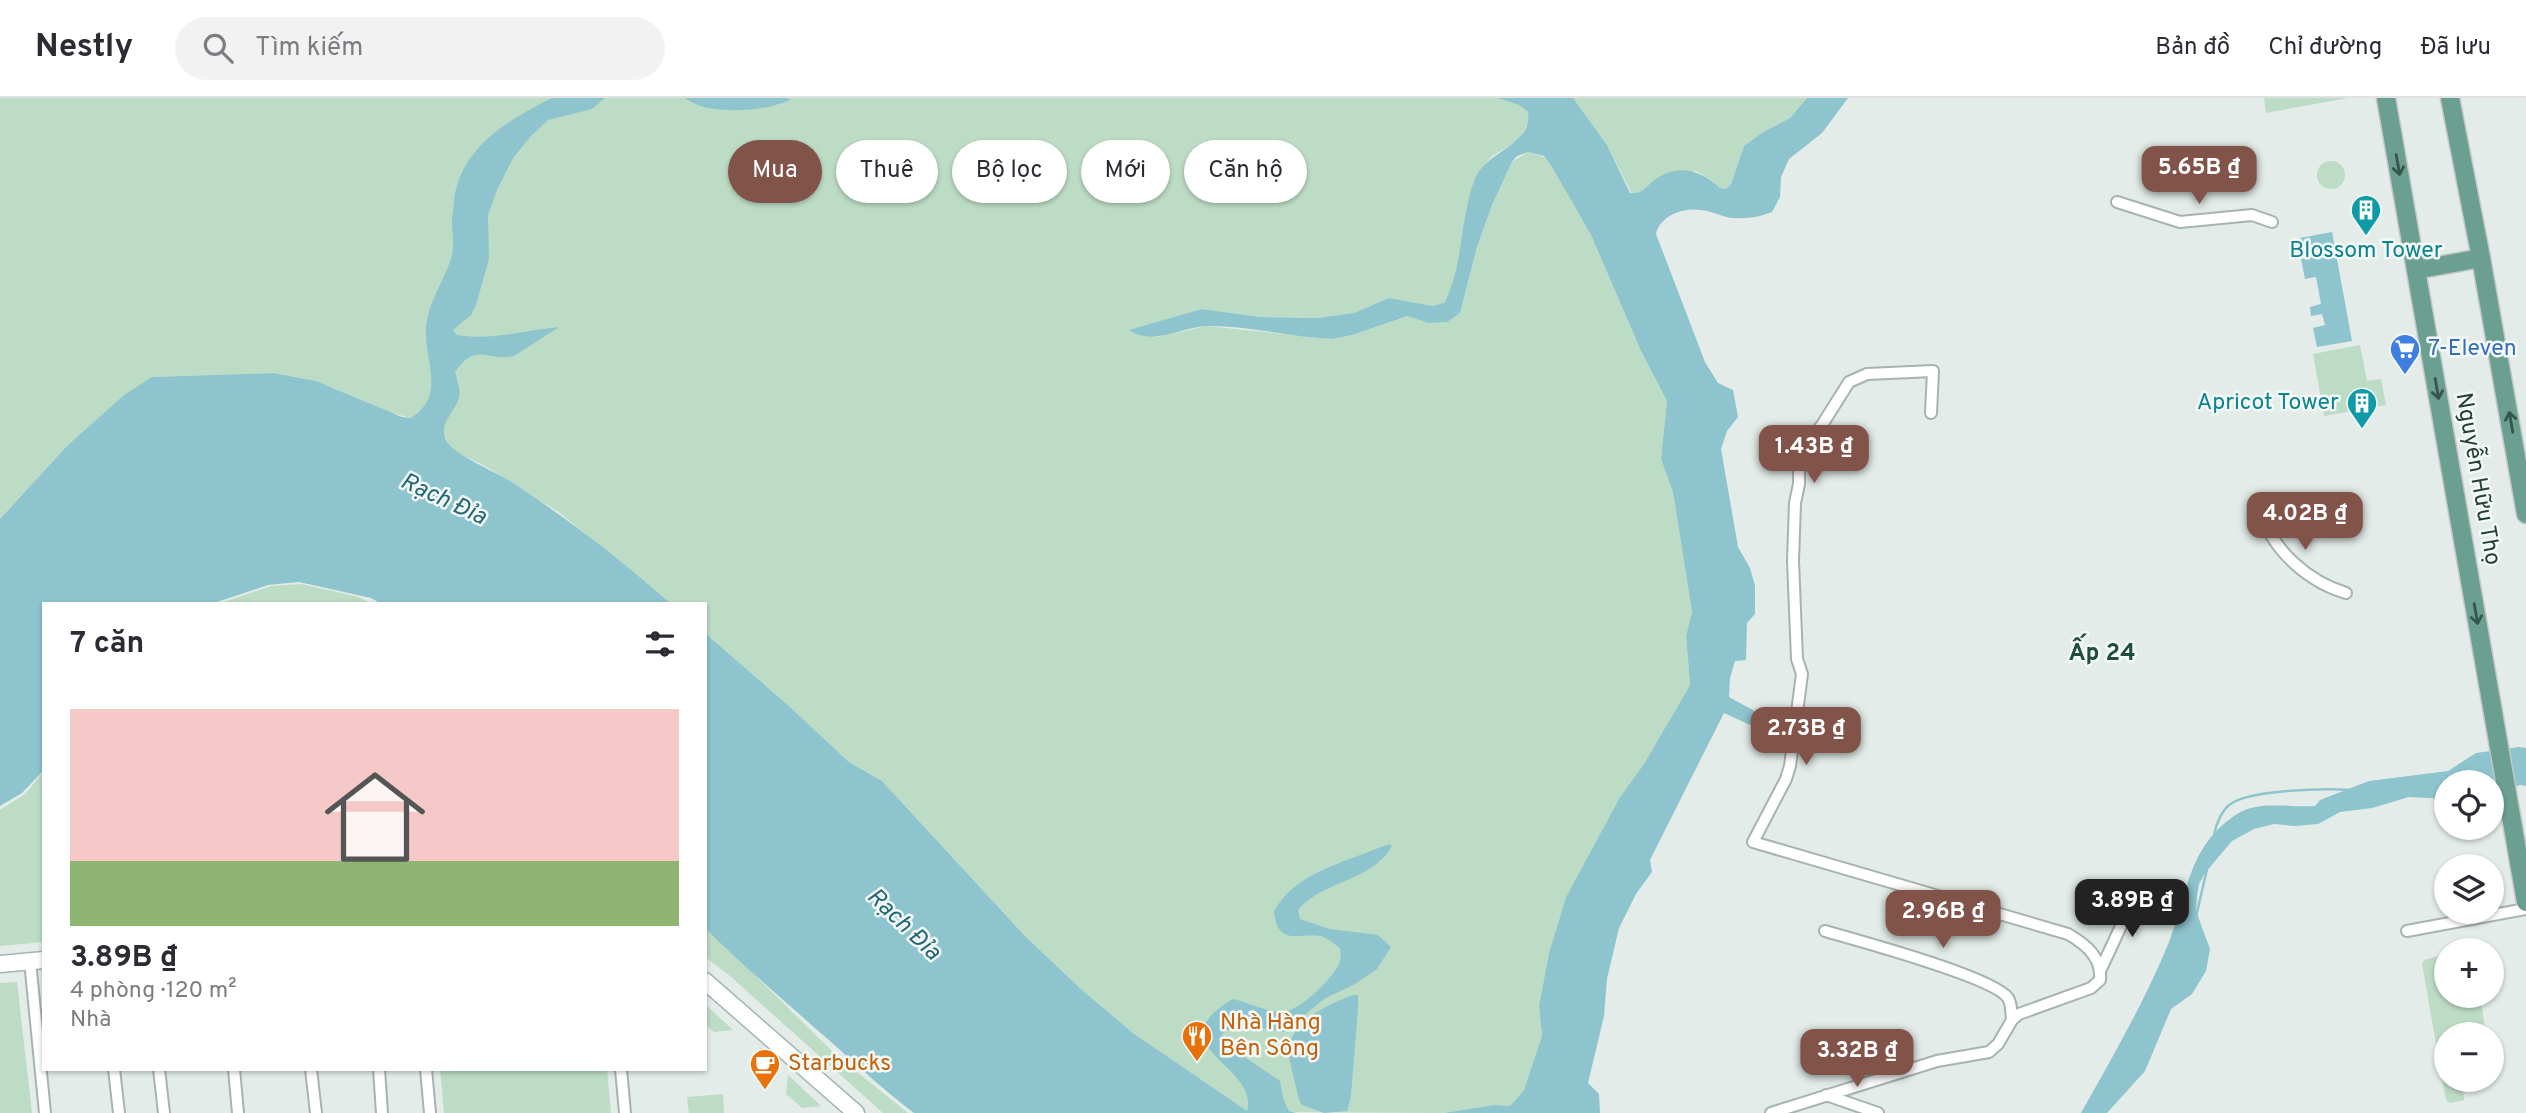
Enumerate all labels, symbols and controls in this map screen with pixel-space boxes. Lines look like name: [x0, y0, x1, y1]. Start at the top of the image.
search box: [175, 17, 665, 80]
text: Nestly: [35, 27, 133, 69]
icon: search: [199, 29, 237, 67]
text: Tìm kiếm: [255, 32, 363, 65]
text: Bản đồ: [2155, 33, 2230, 63]
text: Chỉ đường: [2268, 33, 2382, 63]
text: Đã lưu: [2420, 33, 2491, 63]
chip: Mua: [728, 140, 822, 203]
chip: Thuê: [836, 140, 938, 203]
chip: Bộ lọc: [952, 140, 1067, 203]
chip: Mới: [1081, 140, 1170, 203]
chip: Căn hộ: [1184, 140, 1307, 203]
pin: 5.65B ₫: [2134, 146, 2264, 206]
one-way arrow: [2392, 153, 2405, 176]
text: 5.65B ₫: [2158, 154, 2240, 183]
building icon: Blossom Tower: [2349, 193, 2383, 237]
place label: Blossom Tower: [2289, 237, 2443, 266]
supermarket icon: 7-Eleven: [2388, 332, 2422, 376]
place label: 7-Eleven: [2428, 335, 2517, 364]
one-way arrow: [2431, 377, 2444, 400]
building icon: Apricot Tower: [2345, 386, 2379, 430]
place label: Apricot Tower: [2197, 389, 2339, 418]
street label: Nguyễn Hữu Thọ: [2448, 390, 2507, 568]
one-way arrow: [2504, 411, 2517, 434]
pin: 1.43B ₫: [1749, 426, 1879, 485]
text: 1.43B ₫: [1775, 433, 1853, 462]
water label: Rạch Đỉa: [395, 467, 491, 533]
pin: 4.02B ₫: [2240, 492, 2370, 552]
text: 4.02B ₫: [2263, 500, 2347, 529]
one-way arrow: [2470, 602, 2483, 624]
icon: filters: [641, 625, 679, 663]
text: 7 căn: [70, 626, 144, 663]
district label: Ấp 24: [2068, 633, 2136, 669]
pin: 2.73B ₫: [1741, 708, 1871, 767]
text: 2.73B ₫: [1767, 715, 1845, 744]
icon: home: [312, 754, 438, 880]
map controls: [2434, 770, 2504, 1092]
button: locate: [2434, 770, 2504, 840]
button: layers: [2434, 854, 2504, 924]
pin: 3.89B ₫: [2067, 880, 2197, 939]
water label: Rạch Đỉa: [860, 882, 947, 968]
text: 3.89B ₫: [2091, 887, 2173, 916]
pin: 2.96B ₫: [1878, 890, 2008, 950]
text: 2.96B ₫: [1902, 898, 1984, 927]
button: +: [2434, 938, 2504, 1008]
text: 3.89B ₫: [70, 940, 177, 977]
text: 4 phòng · 120 m²: [70, 977, 237, 1006]
text: Nhà: [70, 1006, 111, 1035]
place label: Nhà Hàng Bên Sông: [1220, 1009, 1321, 1064]
restaurant icon: Nhà Hàng Bên Sông: [1180, 1019, 1214, 1063]
button: −: [2434, 1022, 2504, 1092]
pin: 3.32B ₫: [1792, 1030, 1922, 1089]
text: 3.32B ₫: [1816, 1037, 1898, 1066]
cafe icon: Starbucks: [748, 1047, 782, 1091]
place label: Starbucks: [788, 1050, 891, 1079]

